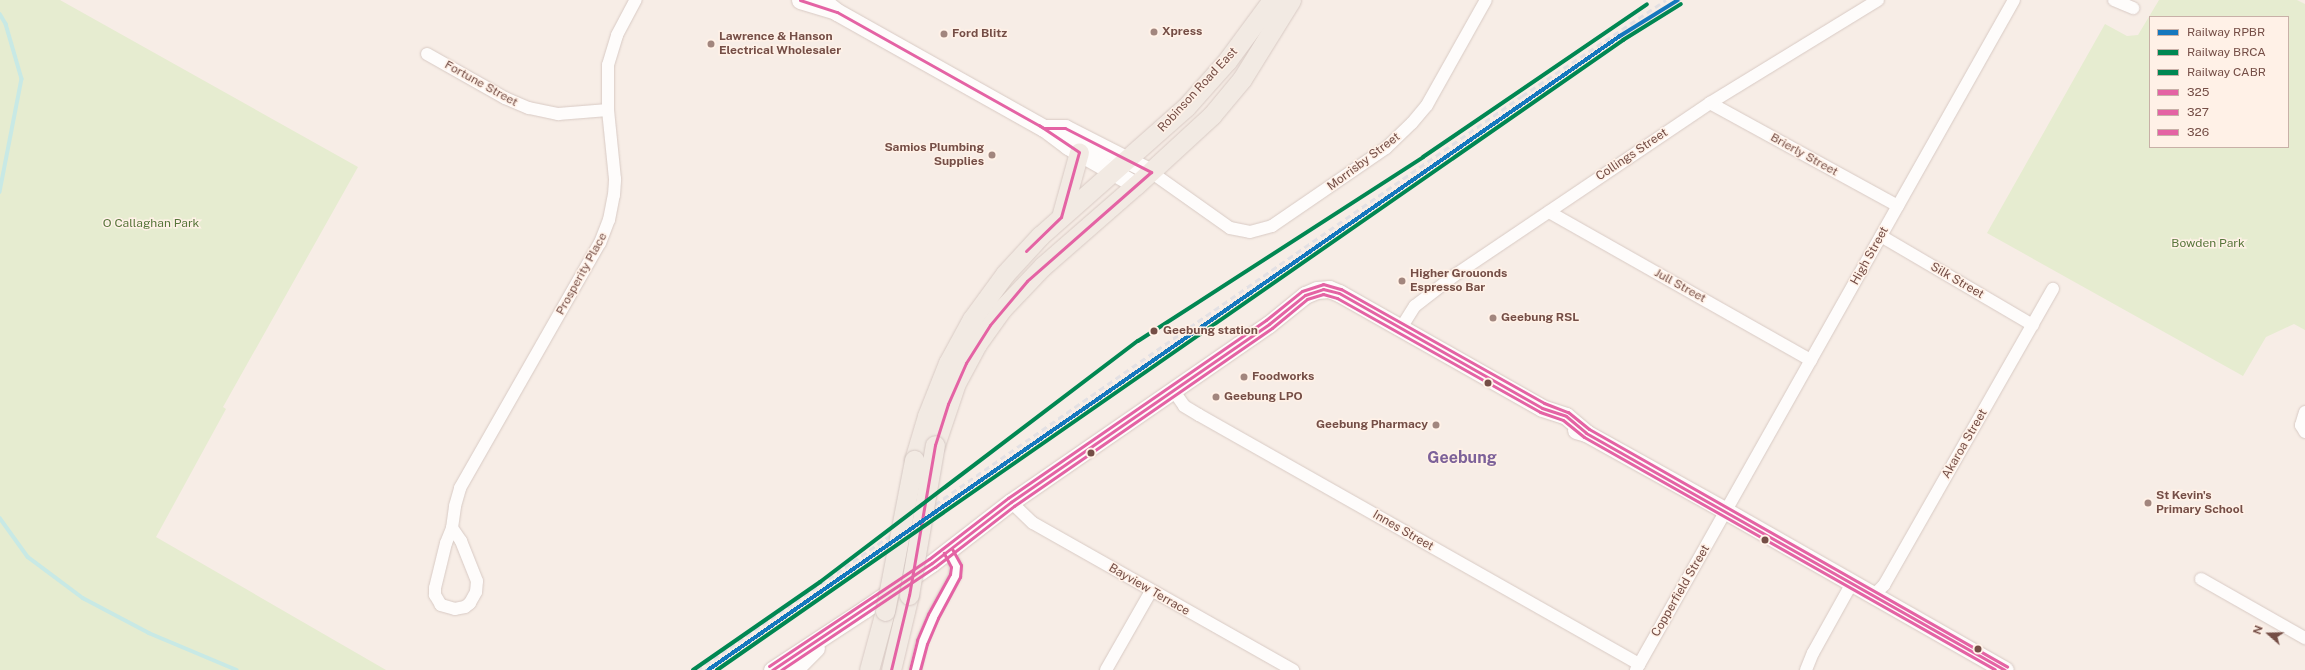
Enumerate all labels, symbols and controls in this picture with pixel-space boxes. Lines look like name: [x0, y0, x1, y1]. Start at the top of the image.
legend: [2149, 16, 2289, 148]
place label: Xpress: [1162, 25, 1202, 39]
text: Railway RPBR: [2187, 25, 2265, 39]
place label: Ford Blitz: [952, 27, 1007, 41]
marker: Xpress: [1149, 27, 1159, 37]
marker: Ford Blitz: [939, 29, 949, 39]
place label: Lawrence & Hanson Electrical Wholesaler: [719, 30, 841, 58]
marker: Lawrence & Hanson Electrical Wholesaler: [706, 39, 716, 49]
street label: Robinson Road East: [1155, 45, 1241, 135]
text: Railway BRCA: [2187, 45, 2266, 59]
street label: Fortune Street: [442, 58, 520, 110]
text: Railway CABR: [2187, 65, 2266, 79]
text: 325: [2187, 85, 2209, 99]
text: 327: [2187, 105, 2209, 119]
text: 326: [2187, 125, 2209, 139]
street label: Collings Street: [1593, 126, 1671, 184]
street label: Morrisby Street: [1325, 130, 1403, 194]
street label: Brierly Street: [1768, 131, 1840, 179]
place label: Samios Plumbing Supplies: [884, 141, 984, 169]
marker: Samios Plumbing Supplies: [987, 150, 997, 160]
park label: O Callaghan Park: [103, 217, 199, 231]
street label: High Street: [1848, 224, 1892, 288]
street label: Prosperity Place: [553, 230, 611, 318]
park label: Bowden Park: [2171, 237, 2245, 251]
street label: Silk Street: [1928, 260, 1986, 302]
street label: Jull Street: [1652, 266, 1708, 306]
place label: Higher Grouonds Espresso Bar: [1410, 267, 1507, 295]
marker: Higher Grouonds Espresso Bar: [1397, 276, 1407, 286]
place label: Geebung RSL: [1501, 311, 1579, 325]
marker: Geebung RSL: [1488, 313, 1498, 323]
place label: Geebung station: [1163, 324, 1258, 338]
marker: Geebung station: [1148, 325, 1160, 337]
place label: Foodworks: [1252, 370, 1314, 384]
marker: Foodworks: [1239, 372, 1249, 382]
unlabelled marker: [1483, 378, 1493, 388]
place label: Geebung LPO: [1224, 390, 1303, 404]
marker: Geebung LPO: [1211, 392, 1221, 402]
street label: Akaroa Street: [1939, 407, 1991, 481]
place label: Geebung Pharmacy: [1316, 418, 1428, 432]
marker: Geebung Pharmacy: [1431, 420, 1441, 430]
unlabelled marker: [1086, 448, 1096, 458]
district label: Geebung: [1427, 448, 1497, 468]
place label: St Kevin's Primary School: [2156, 489, 2244, 517]
marker: St Kevin's Primary School: [2143, 498, 2153, 508]
street label: Innes Street: [1370, 508, 1436, 554]
unlabelled marker: [1760, 535, 1770, 545]
street label: Copperfield Street: [1649, 543, 1713, 639]
street label: Bayview Terrace: [1106, 561, 1192, 619]
north arrow: [2249, 614, 2289, 654]
text: N: [2251, 624, 2265, 636]
unlabelled marker: [1973, 644, 1983, 654]

